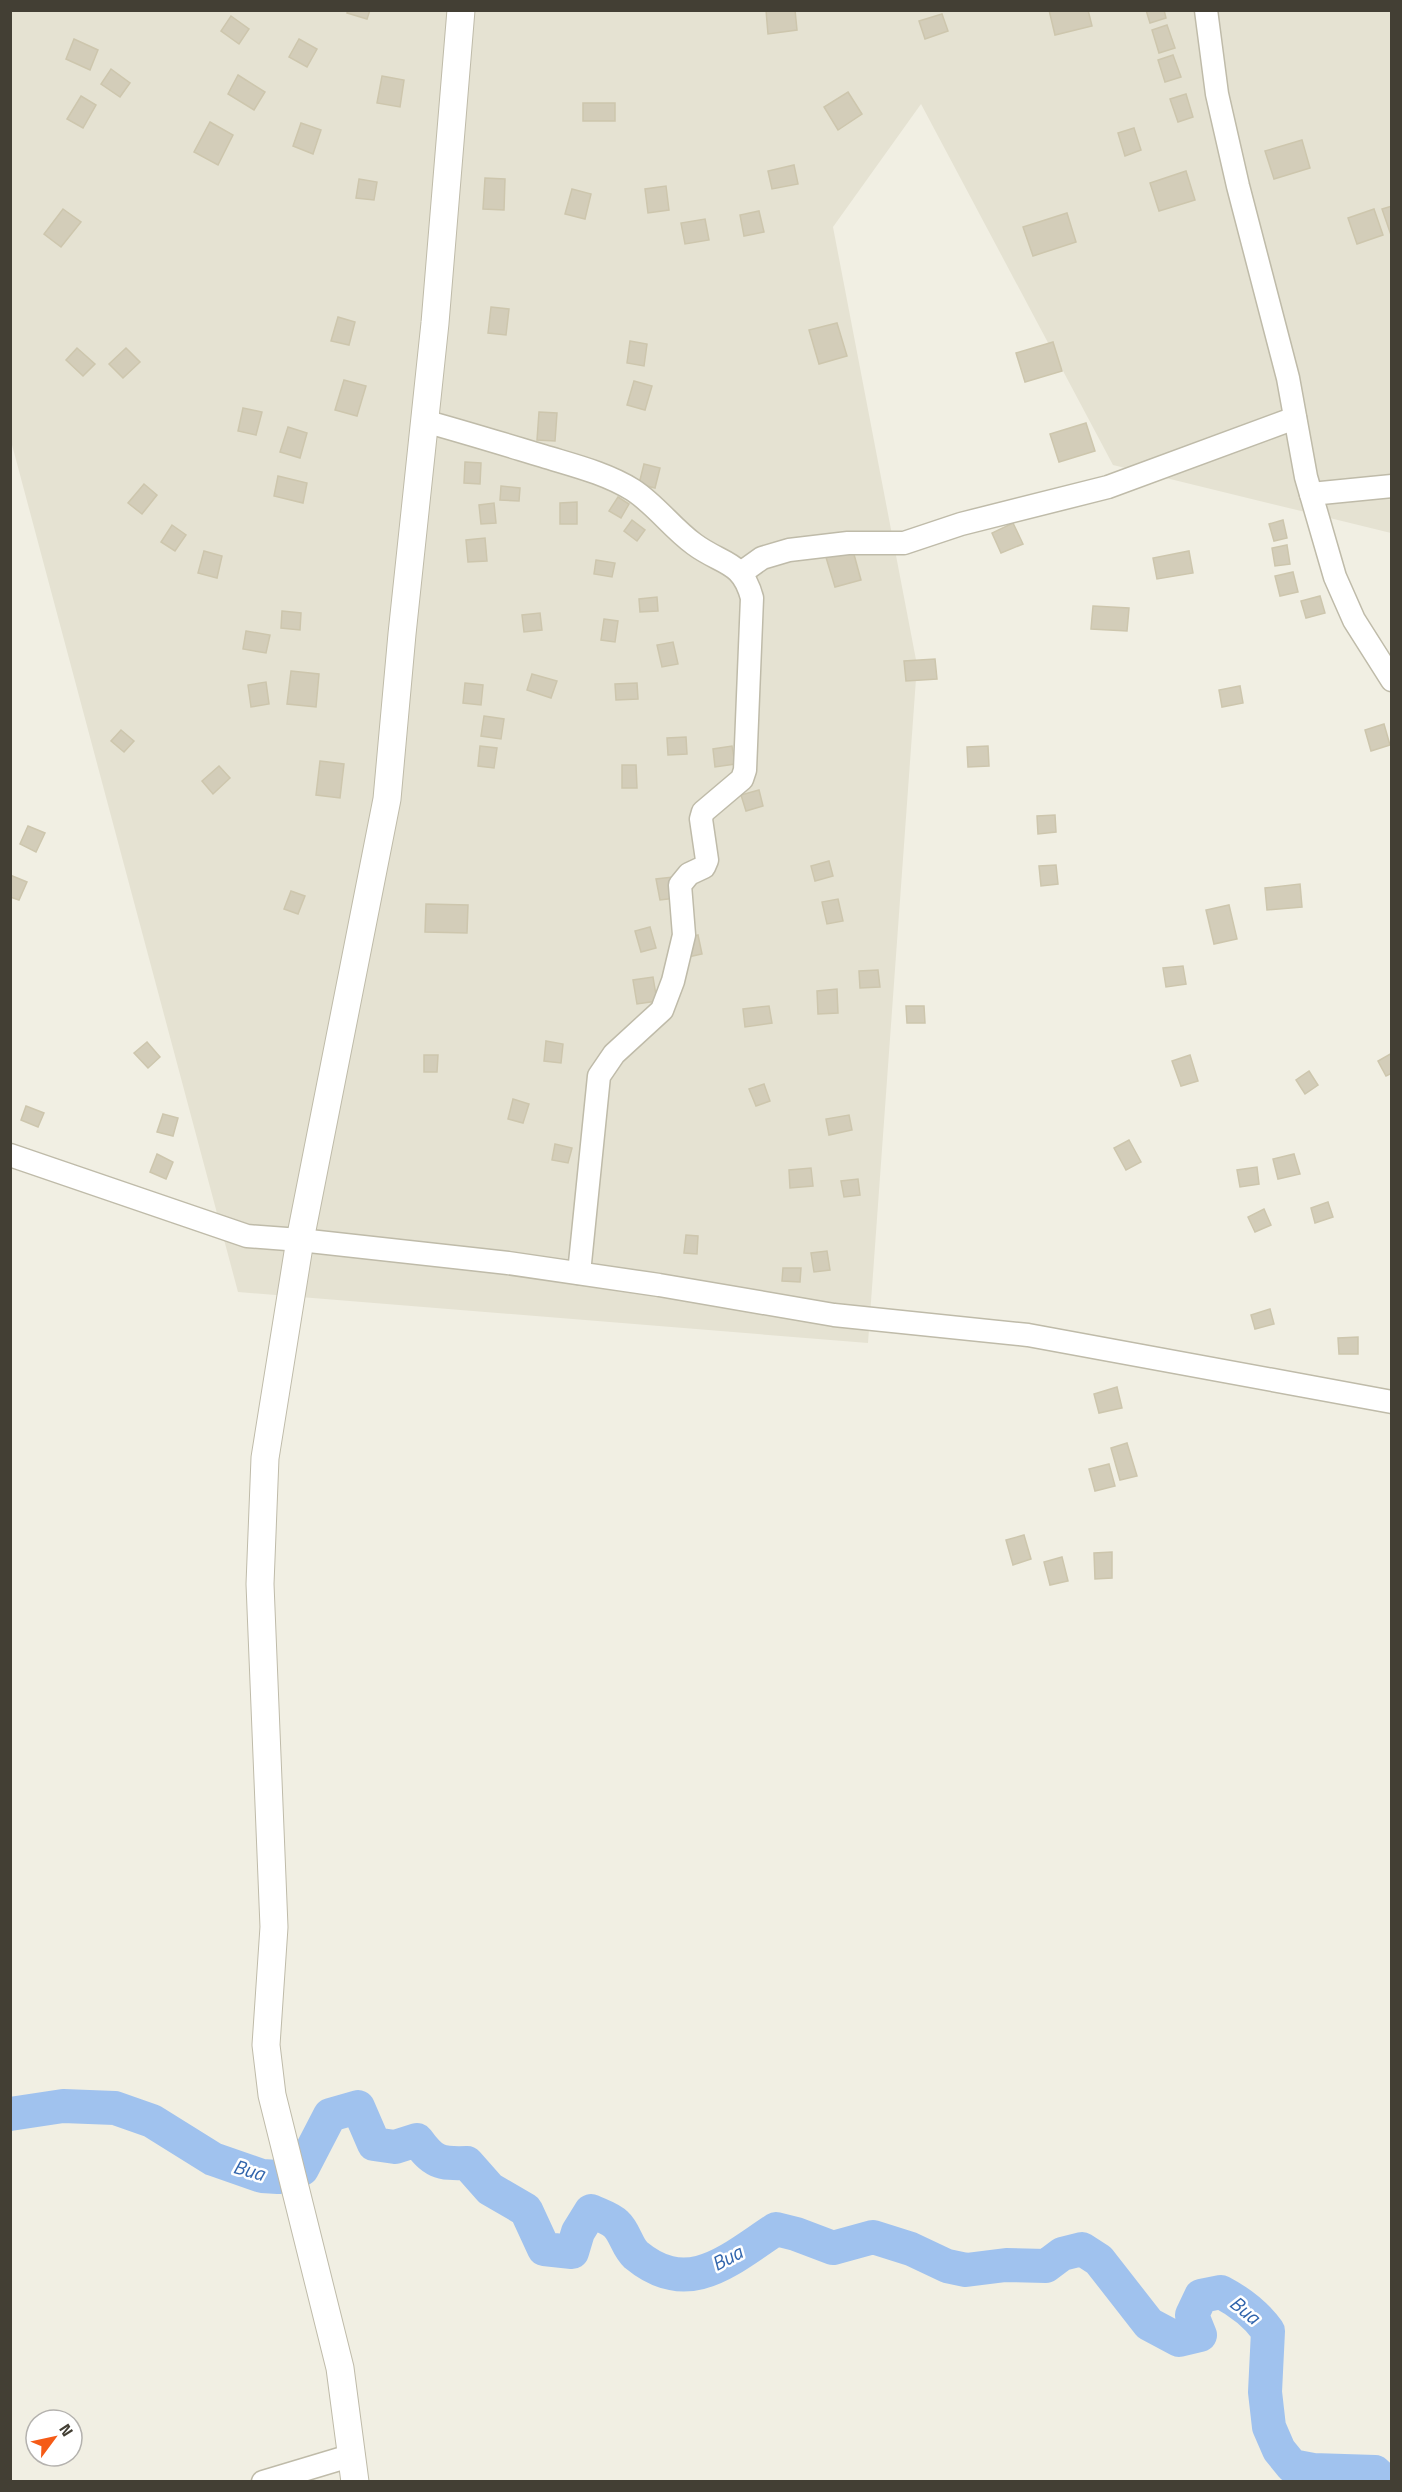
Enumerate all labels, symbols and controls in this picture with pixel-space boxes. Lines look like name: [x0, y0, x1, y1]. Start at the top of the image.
water label: Bua: [230, 2150, 270, 2189]
water label: Bua: [706, 2236, 749, 2279]
water label: Bua: [1223, 2288, 1268, 2332]
north arrow: [24, 2408, 84, 2468]
text: N: [53, 2419, 80, 2441]

